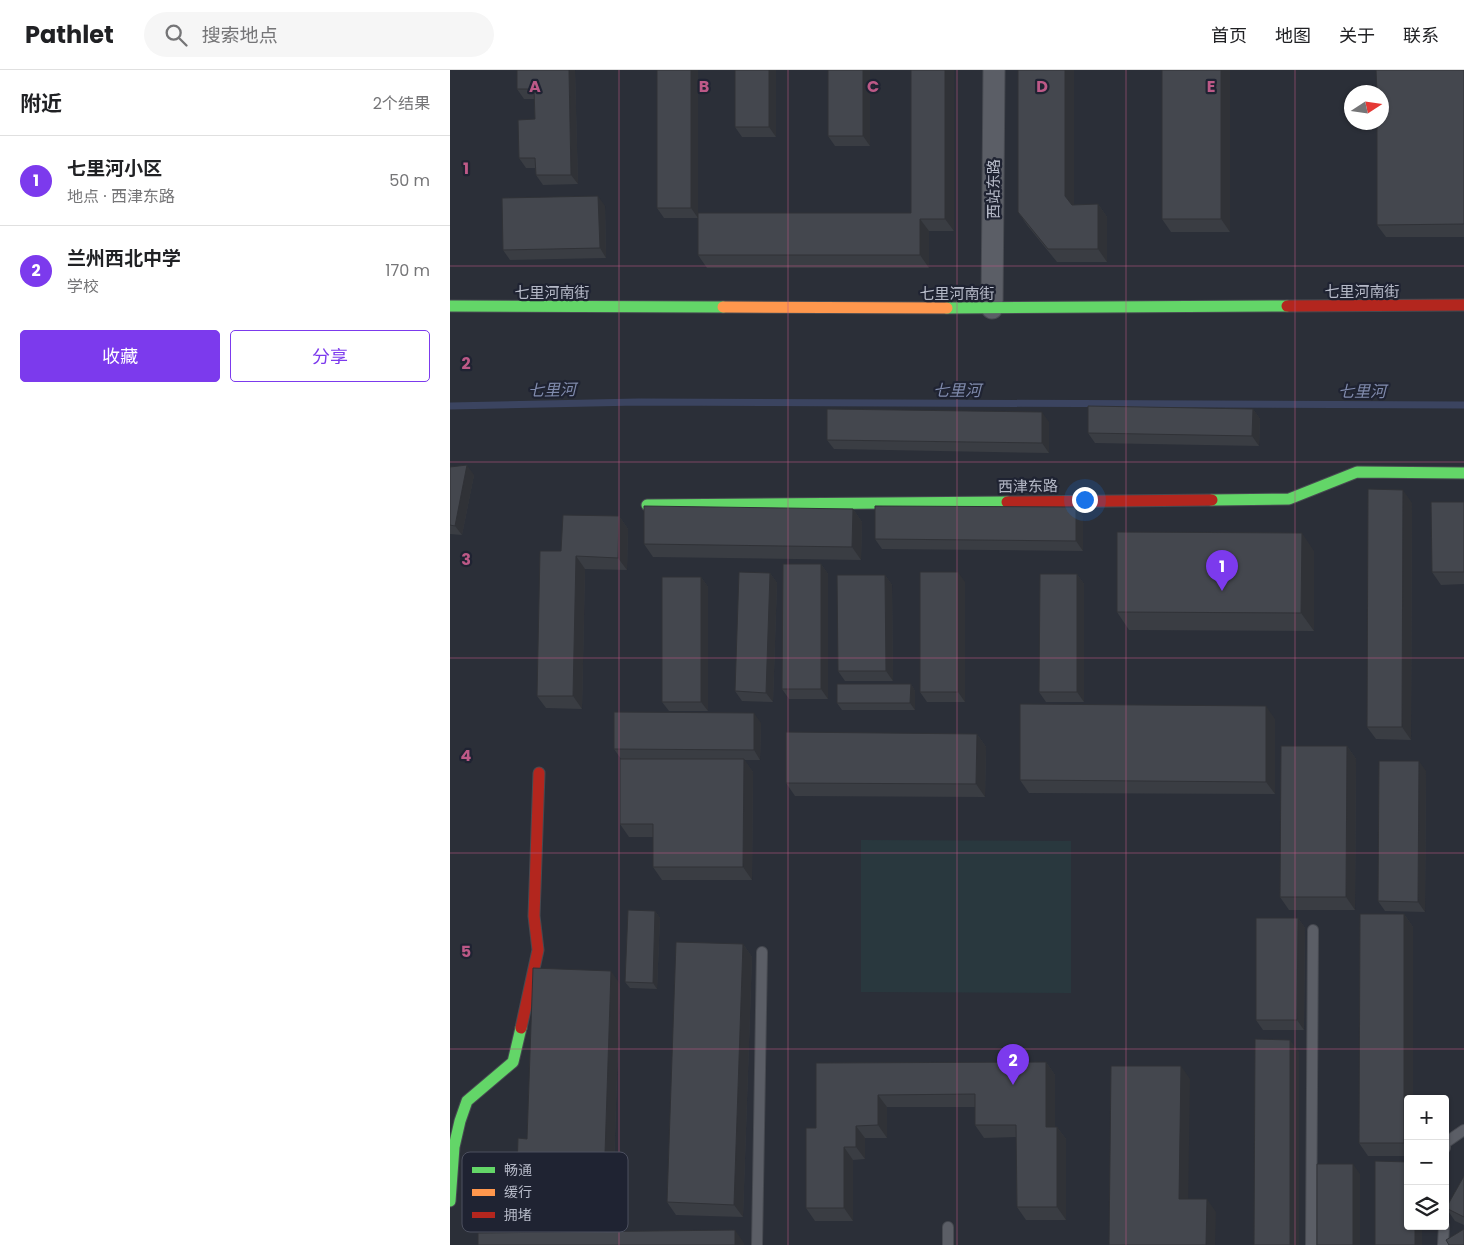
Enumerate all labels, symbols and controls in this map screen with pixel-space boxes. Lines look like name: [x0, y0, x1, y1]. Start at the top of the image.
search box: [144, 12, 494, 57]
text: Pathlet: [25, 18, 114, 51]
icon: search: [162, 21, 190, 49]
text: 搜索地点: [202, 22, 278, 49]
text: 首页: [1211, 23, 1247, 48]
text: 地图: [1275, 23, 1311, 48]
text: 关于: [1339, 23, 1375, 48]
text: 联系: [1403, 23, 1439, 48]
text: A: [529, 75, 541, 98]
text: B: [699, 75, 709, 98]
text: C: [867, 75, 879, 98]
text: D: [1036, 75, 1048, 98]
text: E: [1207, 75, 1215, 98]
north arrow: [1344, 85, 1389, 130]
text: 附近: [20, 89, 62, 118]
text: 2个结果: [373, 92, 430, 115]
text: 七里河小区: [67, 155, 162, 182]
text: 1: [463, 157, 469, 180]
street label: 西站东路: [983, 159, 1004, 219]
text: 1: [33, 169, 39, 192]
text: 50 m: [389, 169, 430, 192]
text: 地点 · 西津东路: [67, 185, 175, 208]
text: 兰州西北中学: [67, 245, 181, 272]
text: 2: [31, 259, 41, 282]
text: 170 m: [385, 259, 430, 282]
text: 学校: [67, 275, 99, 298]
street label: 七里河南街: [1324, 281, 1400, 302]
street label: 七里河南街: [514, 282, 590, 303]
street label: 七里河南街: [919, 283, 995, 304]
button: 收藏: [20, 330, 220, 382]
button: 分享: [230, 330, 430, 382]
text: 2: [461, 352, 471, 375]
water label: 七里河: [528, 378, 579, 402]
water label: 七里河: [933, 379, 984, 402]
water label: 七里河: [1338, 380, 1389, 403]
street label: 西津东路: [998, 475, 1058, 497]
your location: [1072, 487, 1098, 513]
text: 3: [461, 548, 471, 571]
pin: 1: [1206, 550, 1238, 591]
text: 4: [461, 744, 472, 767]
text: 5: [461, 940, 471, 963]
pin: 2: [997, 1044, 1029, 1085]
map controls: [1404, 1095, 1449, 1230]
button: +: [1404, 1095, 1449, 1140]
button: −: [1404, 1140, 1449, 1185]
legend: [462, 1152, 628, 1232]
text: 畅通: [504, 1160, 532, 1180]
text: 缓行: [504, 1182, 532, 1202]
button: layers: [1404, 1185, 1449, 1230]
text: 拥堵: [504, 1205, 532, 1225]

